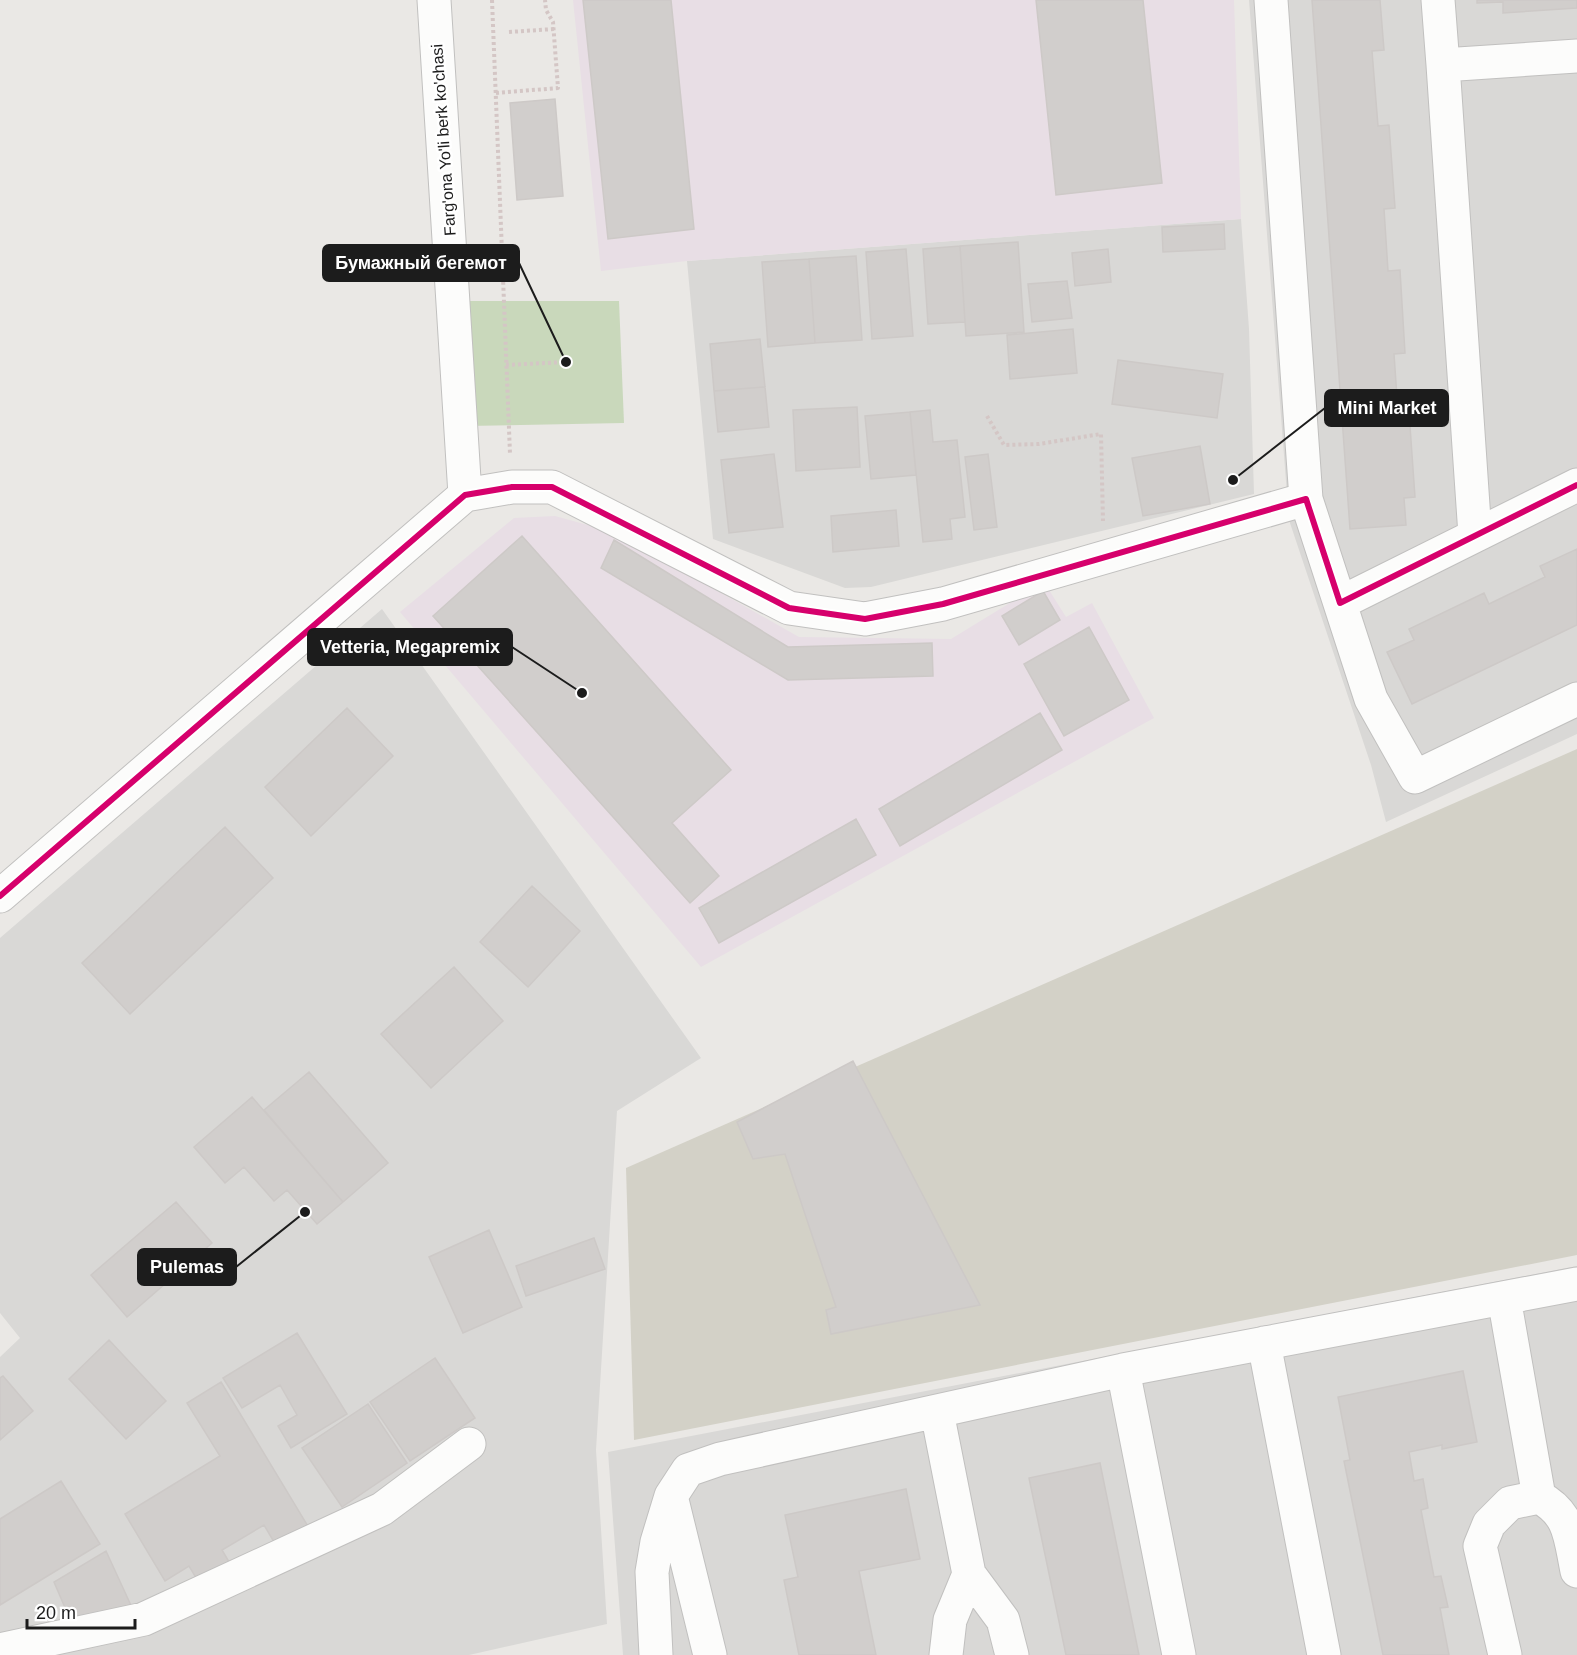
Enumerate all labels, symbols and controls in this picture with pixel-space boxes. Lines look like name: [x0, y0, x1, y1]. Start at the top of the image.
street label: Farg'ona Yo'li berk ko'chasi: [428, 43, 459, 237]
callout: Бумажный бегемот: [323, 245, 519, 281]
text: Бумажный бегемот: [335, 253, 507, 273]
callout: Mini Market: [1325, 390, 1448, 426]
text: Mini Market: [1337, 398, 1437, 418]
callout: Vetteria, Megapremix: [308, 629, 512, 665]
text: Vetteria, Megapremix: [320, 637, 500, 657]
callout: Pulemas: [138, 1249, 236, 1285]
text: Pulemas: [150, 1257, 224, 1277]
scale bar: [27, 1592, 135, 1630]
text: 20 m: [36, 1603, 76, 1623]

